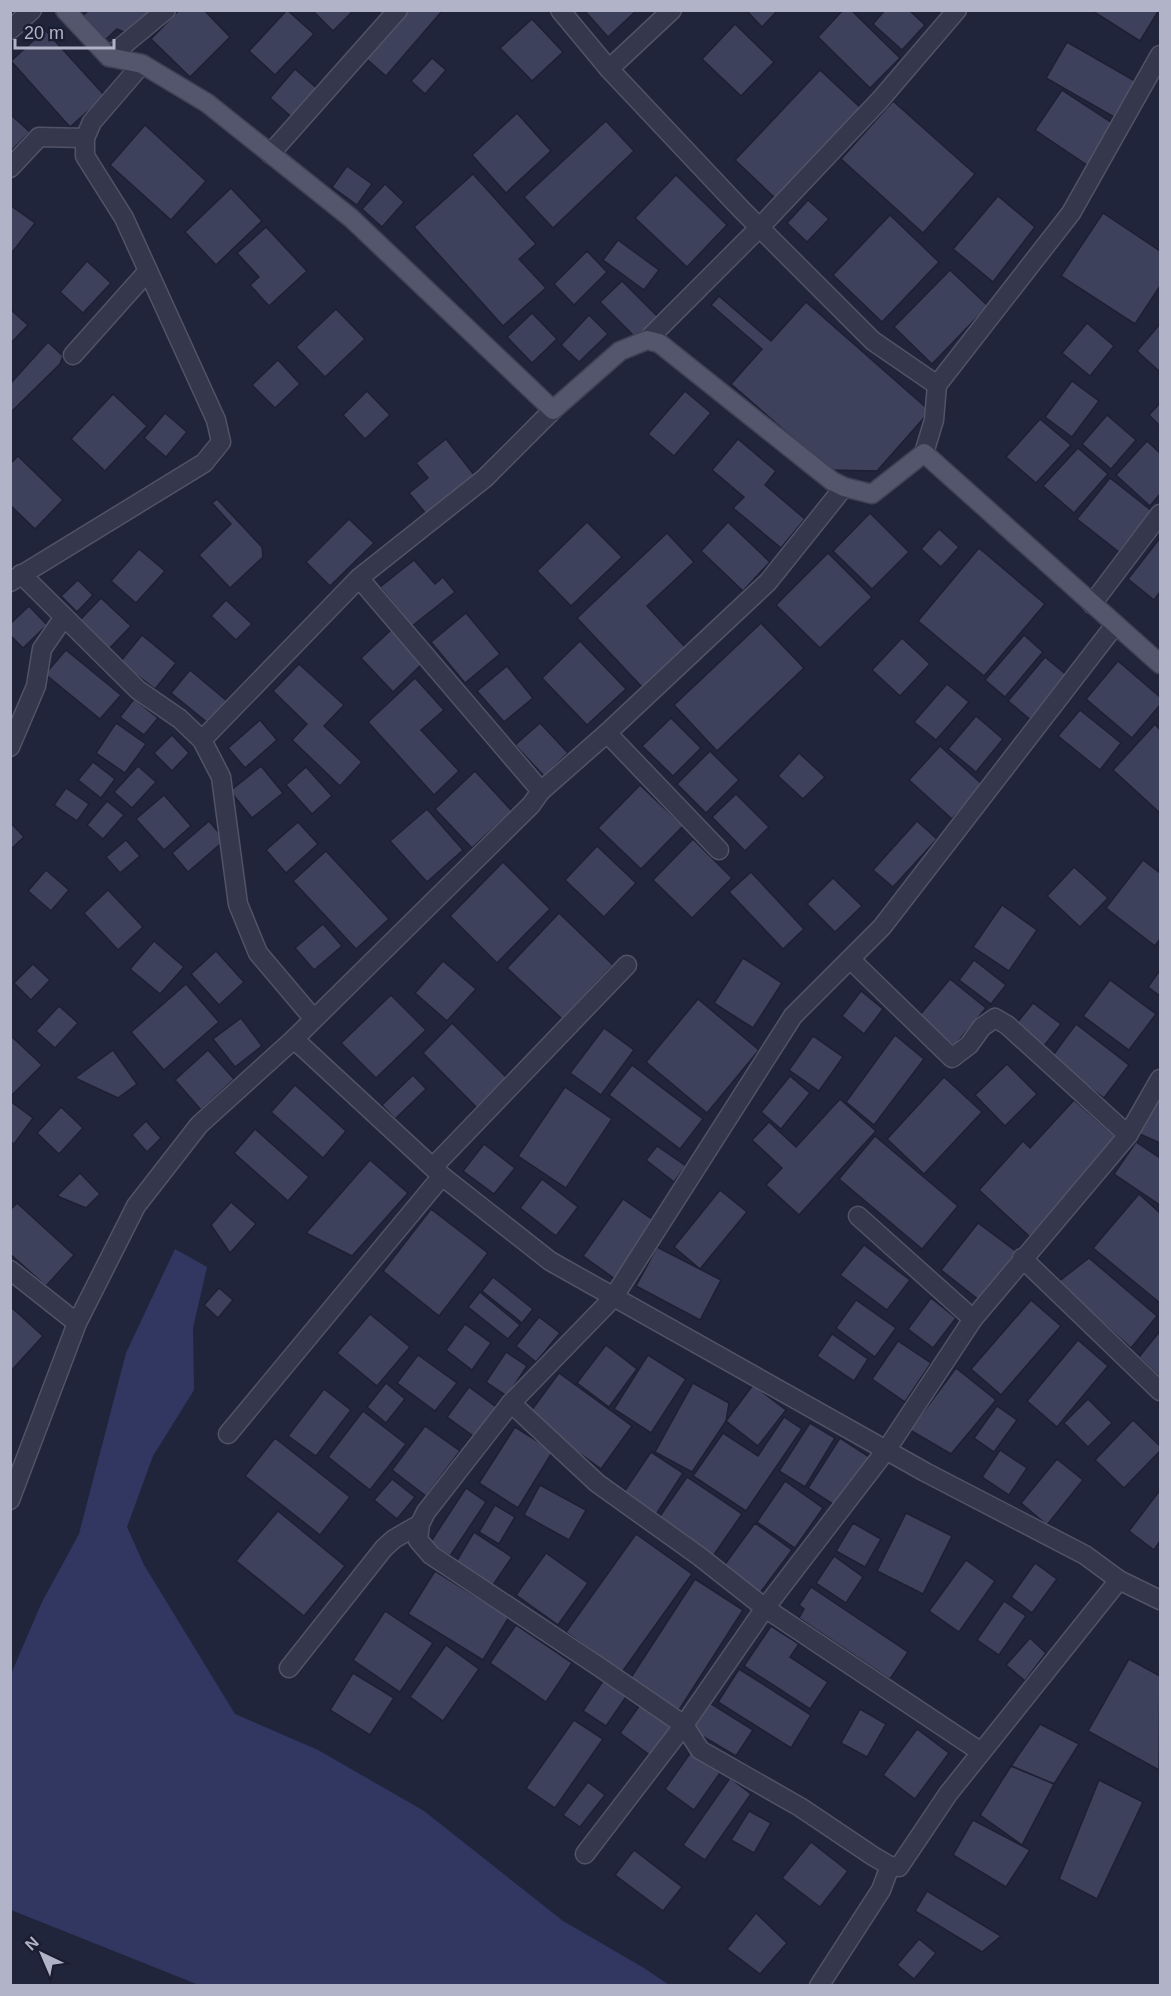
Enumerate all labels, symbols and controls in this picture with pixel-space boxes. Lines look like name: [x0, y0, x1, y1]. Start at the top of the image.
scale bar: [15, 12, 114, 50]
text: 20 m: [24, 23, 64, 43]
north arrow: [12, 1924, 72, 1984]
text: N: [22, 1933, 42, 1954]

